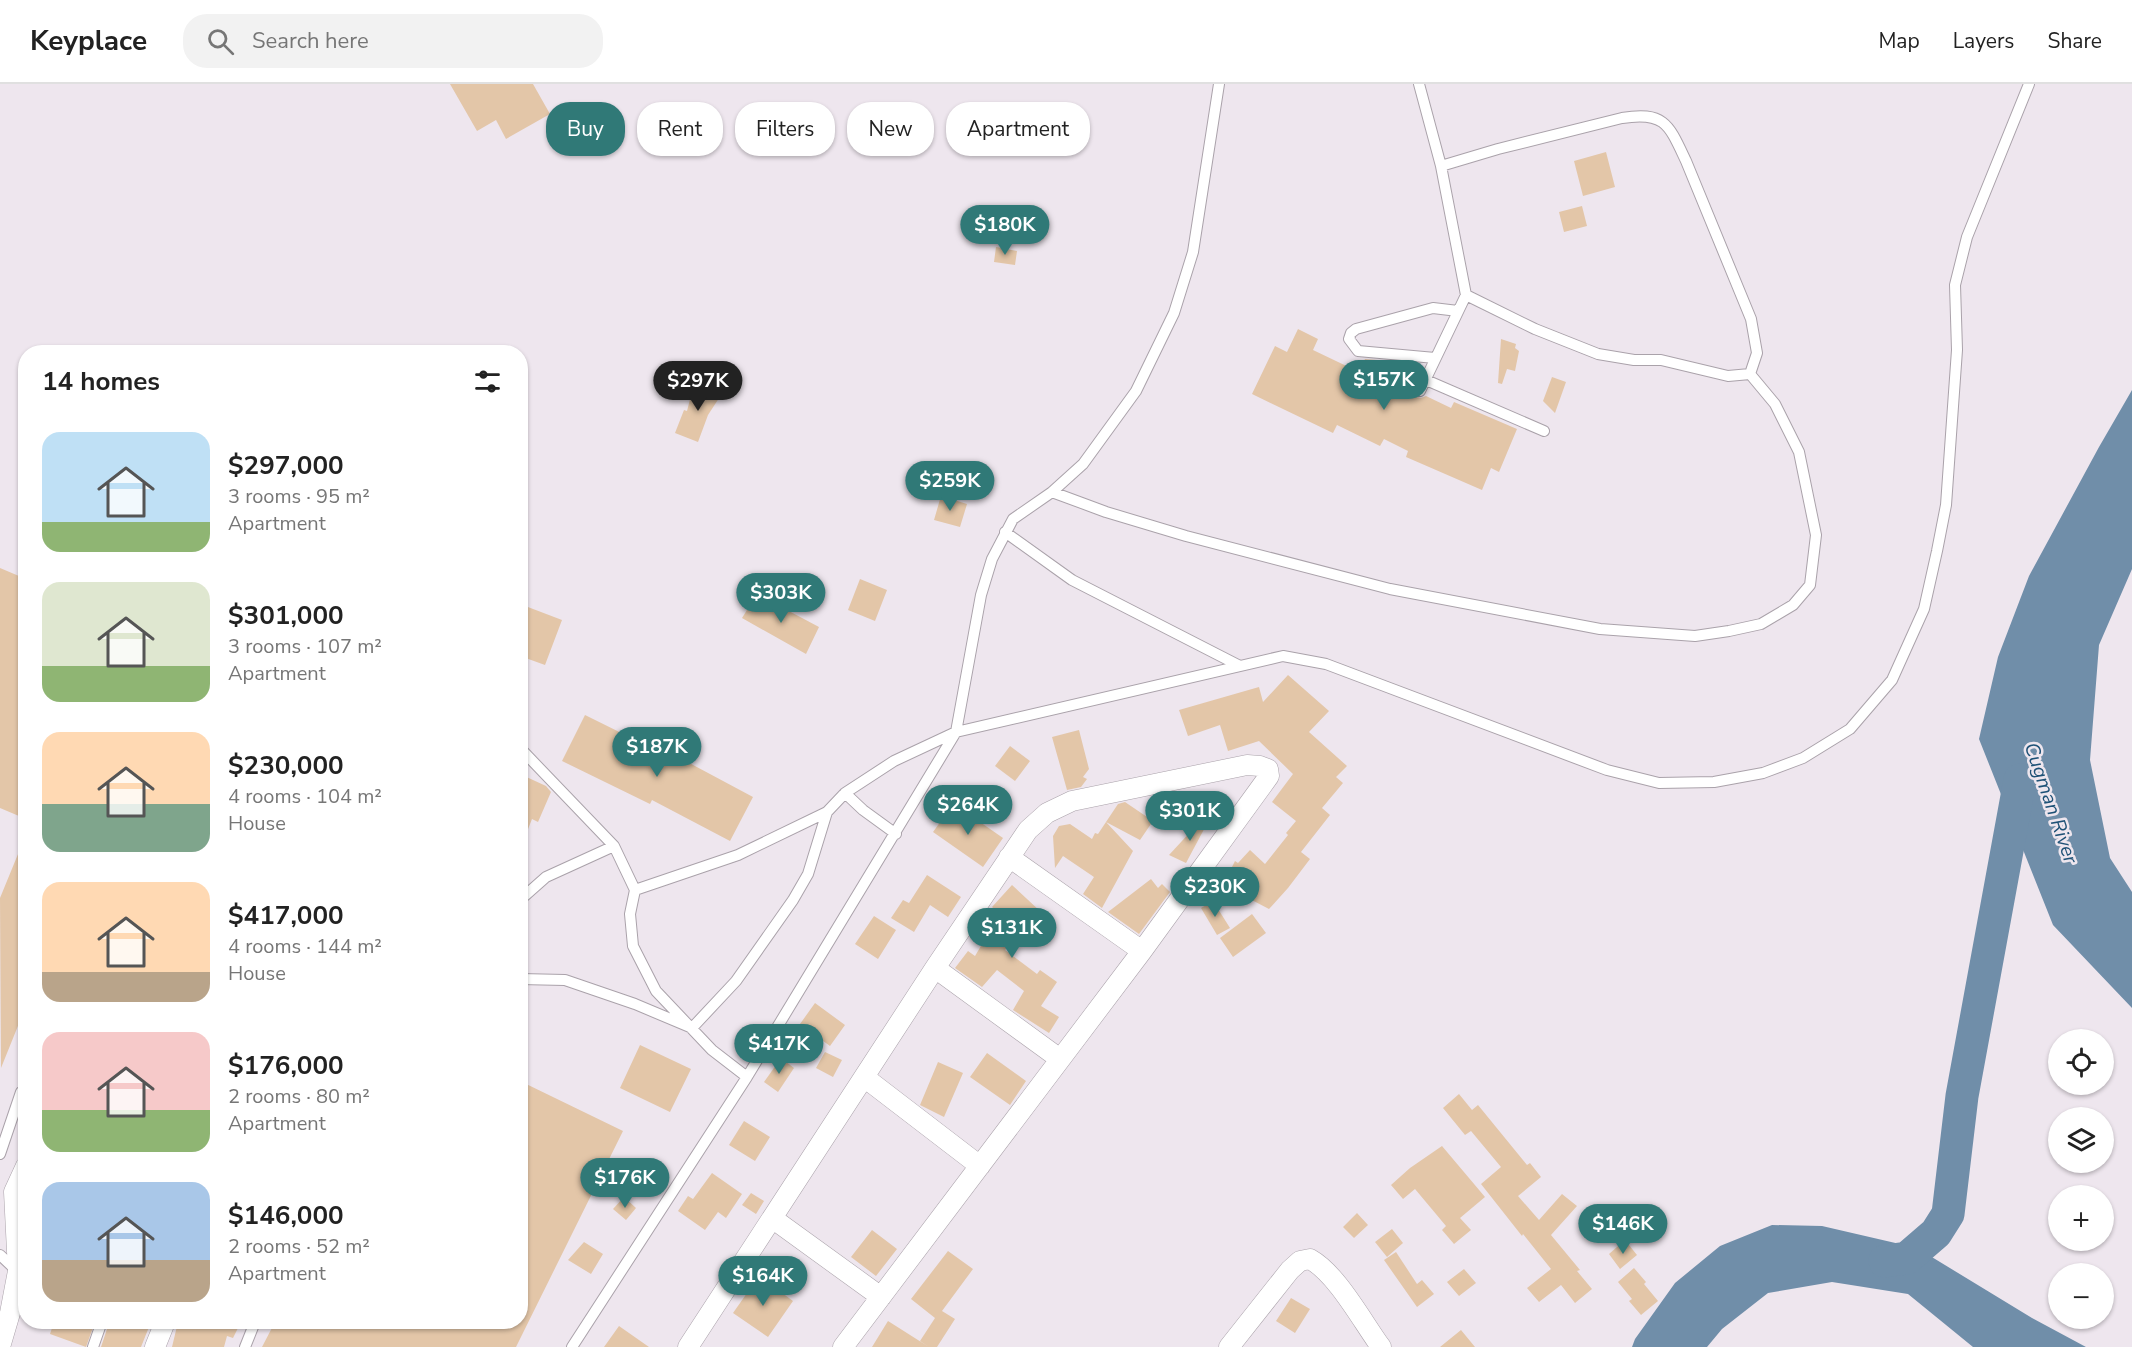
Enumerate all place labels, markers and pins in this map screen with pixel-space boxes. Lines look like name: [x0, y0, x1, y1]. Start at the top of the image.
pin: $180K: [963, 205, 1047, 256]
pin: $157K: [1342, 360, 1426, 411]
pin: $297K: [656, 361, 740, 412]
pin: $259K: [908, 461, 992, 512]
pin: $303K: [739, 573, 823, 624]
pin: $187K: [615, 727, 699, 778]
pin: $264K: [926, 785, 1010, 836]
pin: $301K: [1148, 791, 1232, 842]
pin: $230K: [1173, 867, 1257, 918]
pin: $131K: [970, 908, 1054, 959]
pin: $417K: [737, 1024, 821, 1075]
pin: $176K: [583, 1158, 667, 1209]
pin: $146K: [1581, 1204, 1665, 1255]
pin: $164K: [721, 1256, 805, 1307]

